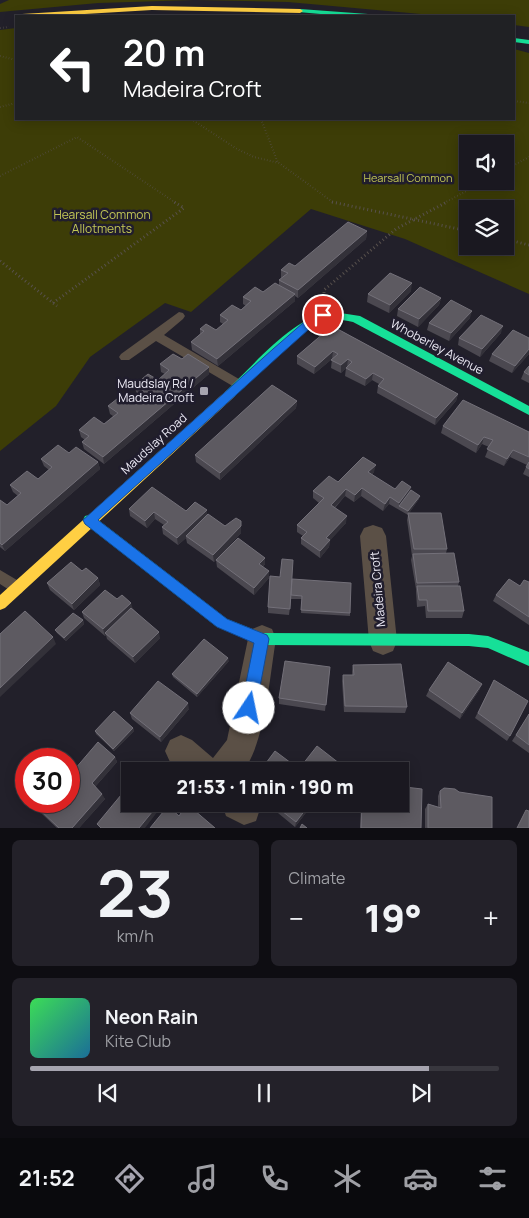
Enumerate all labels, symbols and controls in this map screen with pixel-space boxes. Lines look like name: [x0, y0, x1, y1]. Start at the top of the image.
text: 20 m: [123, 29, 205, 77]
icon: left: [40, 35, 105, 100]
text: Madeira Croft: [123, 74, 262, 104]
map controls: [459, 135, 514, 255]
button: sound: [459, 135, 514, 190]
park label: Hearsall Common: [364, 170, 452, 185]
button: layers: [459, 200, 514, 255]
park label: Hearsall Common Allotments: [53, 206, 151, 237]
pin: [302, 294, 344, 336]
icon: arrive: [309, 301, 337, 329]
street label: Whoberley Avenue: [388, 315, 487, 378]
place label: Maudslay Rd / Madeira Croft: [117, 375, 194, 406]
marker: Maudslay Rd / Madeira Croft: [198, 385, 210, 397]
street label: Maudslay Road: [117, 409, 190, 478]
street label: Madeira Croft: [366, 550, 389, 628]
position arrow: [222, 681, 274, 733]
speed limit sign: 30: [15, 748, 80, 813]
text: 21:53 · 1 min · 190 m: [176, 774, 354, 800]
text: 23: [97, 848, 174, 937]
text: Climate: [289, 867, 345, 889]
text: 19°: [364, 891, 422, 943]
text: −: [289, 899, 304, 937]
text: +: [483, 899, 499, 937]
text: km/h: [117, 925, 154, 947]
text: Neon Rain: [105, 1004, 198, 1030]
text: Kite Club: [105, 1030, 171, 1052]
icon: previous: [94, 1079, 122, 1107]
icon: pause: [250, 1079, 278, 1107]
icon: next: [407, 1079, 435, 1107]
icon: directions: [112, 1161, 147, 1196]
icon: music: [185, 1161, 220, 1196]
icon: phone: [257, 1161, 292, 1196]
icon: climate: [330, 1161, 365, 1196]
icon: car: [403, 1161, 438, 1196]
icon: filters: [475, 1161, 510, 1196]
text: 21:52: [19, 1163, 75, 1193]

